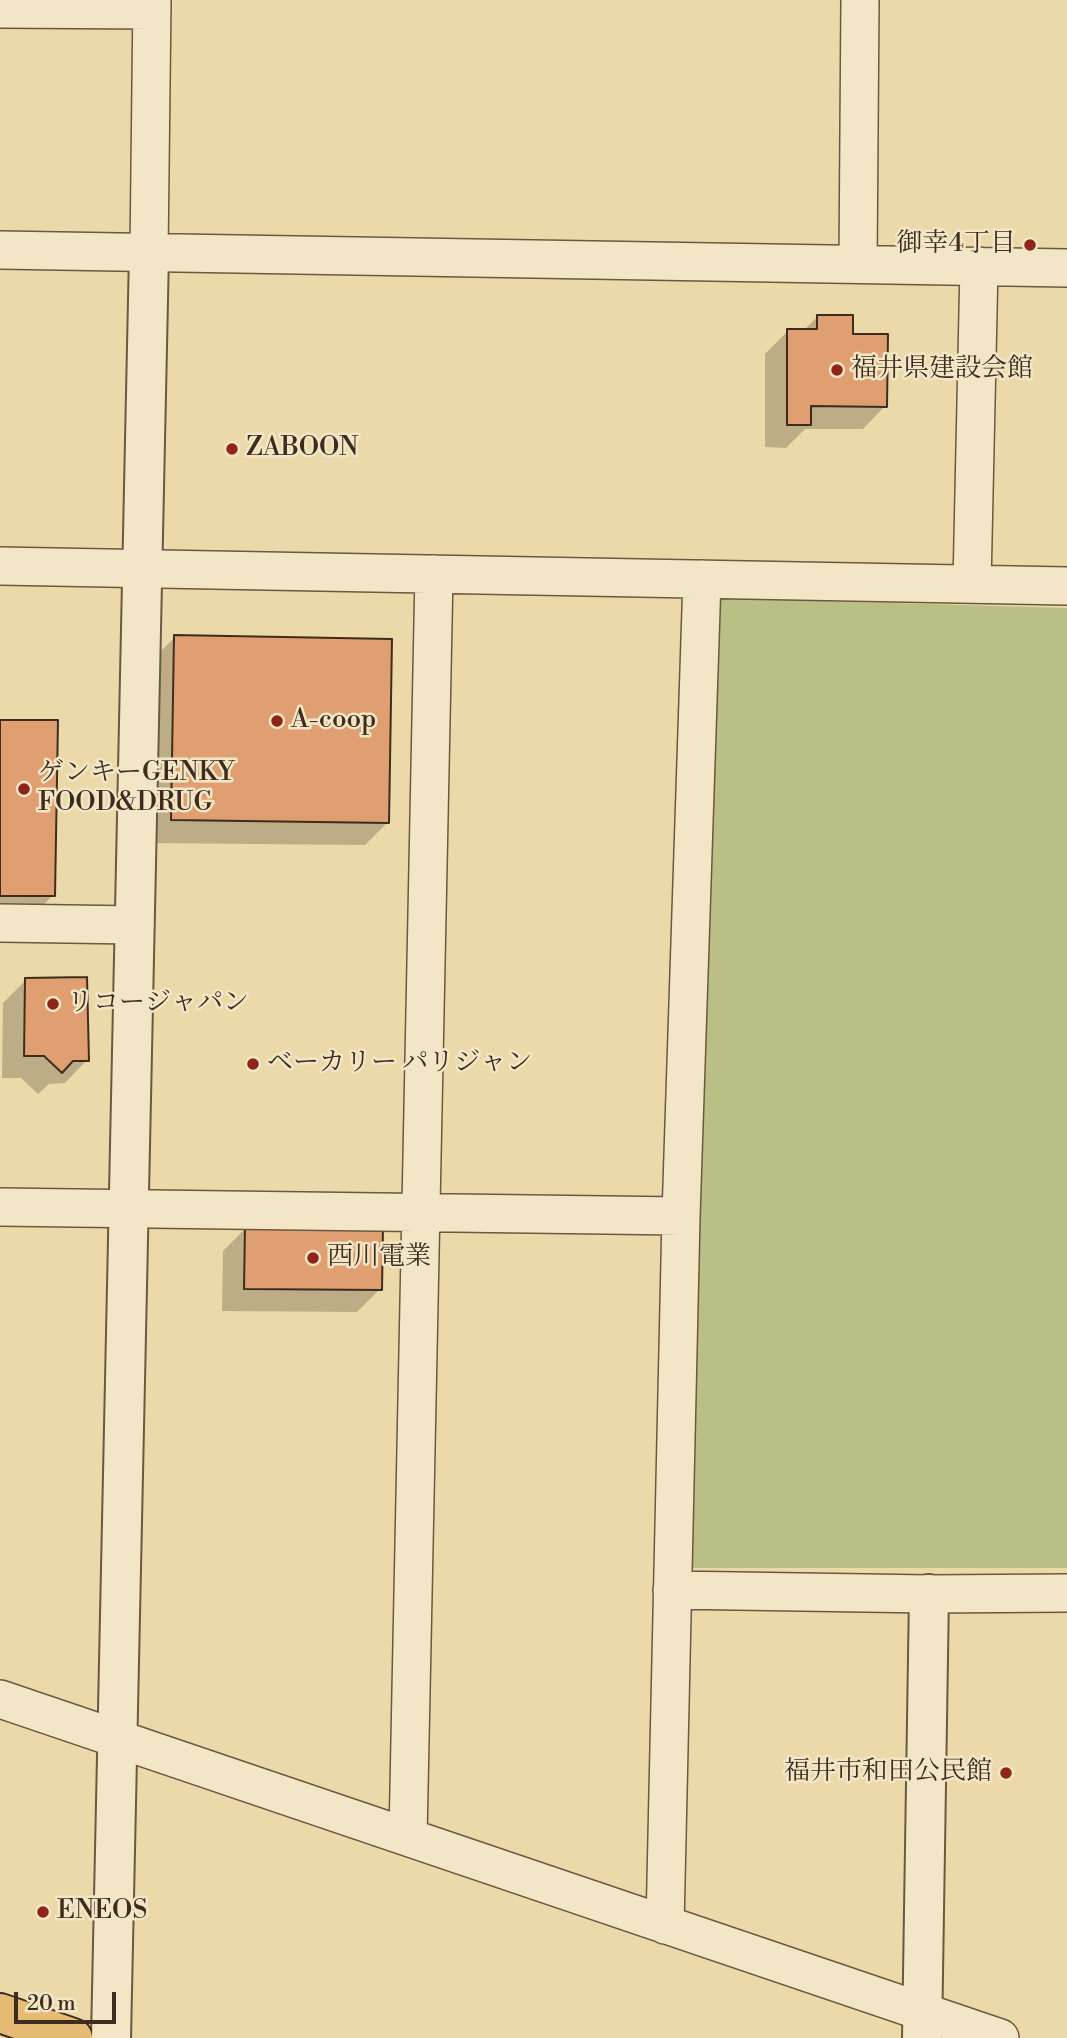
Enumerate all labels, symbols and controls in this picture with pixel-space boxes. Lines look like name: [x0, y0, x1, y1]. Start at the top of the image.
place label: 御幸4丁目: [897, 229, 1016, 261]
marker: 御幸4丁目: [1022, 237, 1038, 253]
place label: 福井県建設会館: [851, 354, 1033, 386]
marker: 福井県建設会館: [829, 362, 845, 378]
place label: ZABOON: [246, 433, 358, 465]
marker: ZABOON: [224, 441, 240, 457]
place label: A-coop: [291, 705, 376, 737]
marker: A-coop: [269, 713, 285, 729]
place label: ゲンキーGENKY FOOD&DRUG: [38, 758, 234, 820]
marker: ゲンキーGENKY FOOD&DRUG: [16, 781, 32, 797]
place label: リコージャパン: [67, 988, 249, 1020]
marker: リコージャパン: [45, 996, 61, 1012]
place label: ベーカリー パリジャン: [267, 1048, 532, 1080]
marker: ベーカリー パリジャン: [245, 1056, 261, 1072]
place label: 西川電業: [327, 1242, 431, 1274]
marker: 西川電業: [305, 1250, 321, 1266]
place label: 福井市和田公民館: [784, 1757, 992, 1789]
marker: 福井市和田公民館: [998, 1765, 1014, 1781]
place label: ENEOS: [57, 1896, 147, 1928]
marker: ENEOS: [35, 1904, 51, 1920]
scale bar: [18, 1979, 119, 2023]
text: 20 m: [27, 1991, 76, 2017]

